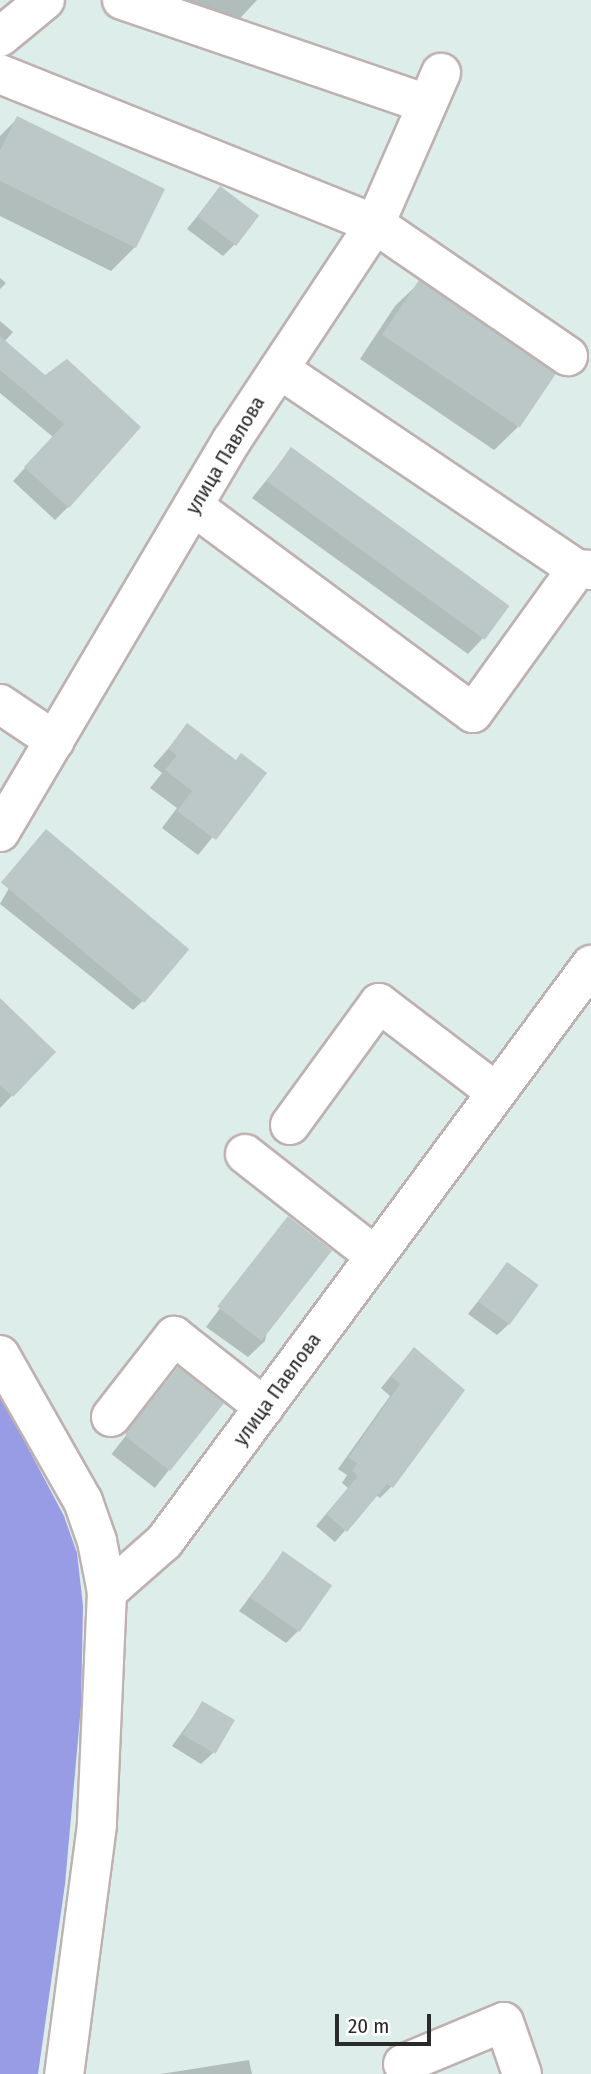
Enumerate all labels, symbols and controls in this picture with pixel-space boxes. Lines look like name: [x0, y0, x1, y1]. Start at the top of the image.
street label: улица Павлова: [180, 391, 270, 519]
street label: улица Павлова: [228, 1328, 326, 1450]
scale bar: [339, 2000, 435, 2044]
text: 20 m: [348, 2013, 389, 2039]

